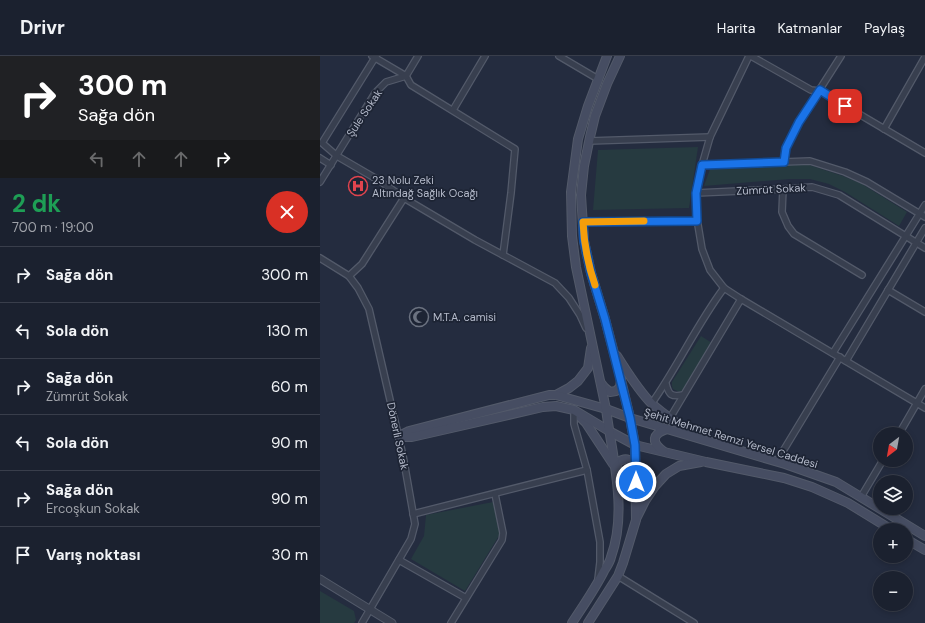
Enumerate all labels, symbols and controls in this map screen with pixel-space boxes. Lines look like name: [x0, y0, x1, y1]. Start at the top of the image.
text: Drivr: [20, 15, 65, 40]
text: Harita: [717, 19, 755, 37]
text: Katmanlar: [777, 19, 842, 37]
text: Paylaş: [864, 19, 905, 37]
text: 300 m: [78, 67, 167, 104]
icon: right: [12, 72, 64, 124]
street label: Şule Sokak: [343, 86, 385, 139]
pin: [828, 89, 862, 123]
icon: arrive: [834, 95, 856, 117]
text: Sağa dön: [78, 103, 155, 127]
icon: left: [86, 148, 108, 170]
icon: ahead: [128, 148, 150, 170]
icon: ahead: [170, 148, 192, 170]
icon: right: [212, 148, 234, 170]
place label: 23 Nolu Zeki Altındağ Sağlık Ocağı: [372, 173, 478, 200]
hospital icon: 23 Nolu Zeki Altındağ Sağlık Ocağı: [347, 175, 369, 197]
street label: Zümrüt Sokak: [736, 180, 807, 198]
text: 2 dk: [12, 188, 61, 219]
button: close: [266, 191, 308, 233]
text: 700 m · 19:00: [12, 219, 94, 236]
icon: right: [12, 264, 34, 286]
text: Sağa dön: [46, 265, 113, 285]
text: 300 m: [261, 265, 308, 285]
mosque icon: M.T.A. camisi: [408, 306, 430, 328]
place label: M.T.A. camisi: [433, 310, 496, 324]
icon: left: [12, 320, 34, 342]
text: Sola dön: [46, 321, 109, 341]
text: 130 m: [267, 321, 308, 341]
text: Sağa dön: [46, 368, 113, 388]
icon: right: [12, 376, 34, 398]
text: 60 m: [271, 377, 308, 397]
text: Zümrüt Sokak: [46, 388, 128, 405]
street label: Dönerli Sokak: [384, 401, 412, 471]
street label: Şehit Mehmet Remzi Yersel Caddesi: [642, 405, 820, 471]
north arrow: [873, 427, 913, 467]
map controls: [873, 427, 913, 611]
icon: left: [12, 432, 34, 454]
text: Sola dön: [46, 433, 109, 453]
text: 90 m: [271, 433, 308, 453]
position arrow: [615, 461, 657, 503]
button: layers: [873, 475, 913, 515]
text: Sağa dön: [46, 480, 113, 500]
icon: right: [12, 488, 34, 510]
text: 90 m: [271, 489, 308, 509]
text: Ercoşkun Sokak: [46, 500, 140, 517]
button: +: [873, 523, 913, 563]
icon: arrive: [12, 544, 34, 566]
text: Varış noktası: [46, 545, 140, 565]
text: 30 m: [272, 545, 308, 565]
button: −: [873, 571, 913, 611]

